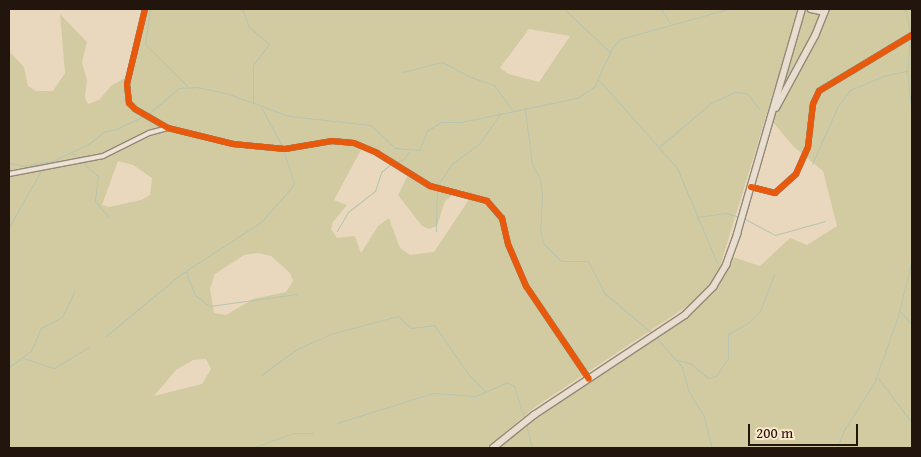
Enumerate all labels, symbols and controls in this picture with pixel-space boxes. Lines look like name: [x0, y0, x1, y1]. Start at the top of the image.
scale bar: [751, 414, 861, 446]
text: 200 m: [756, 422, 793, 443]

